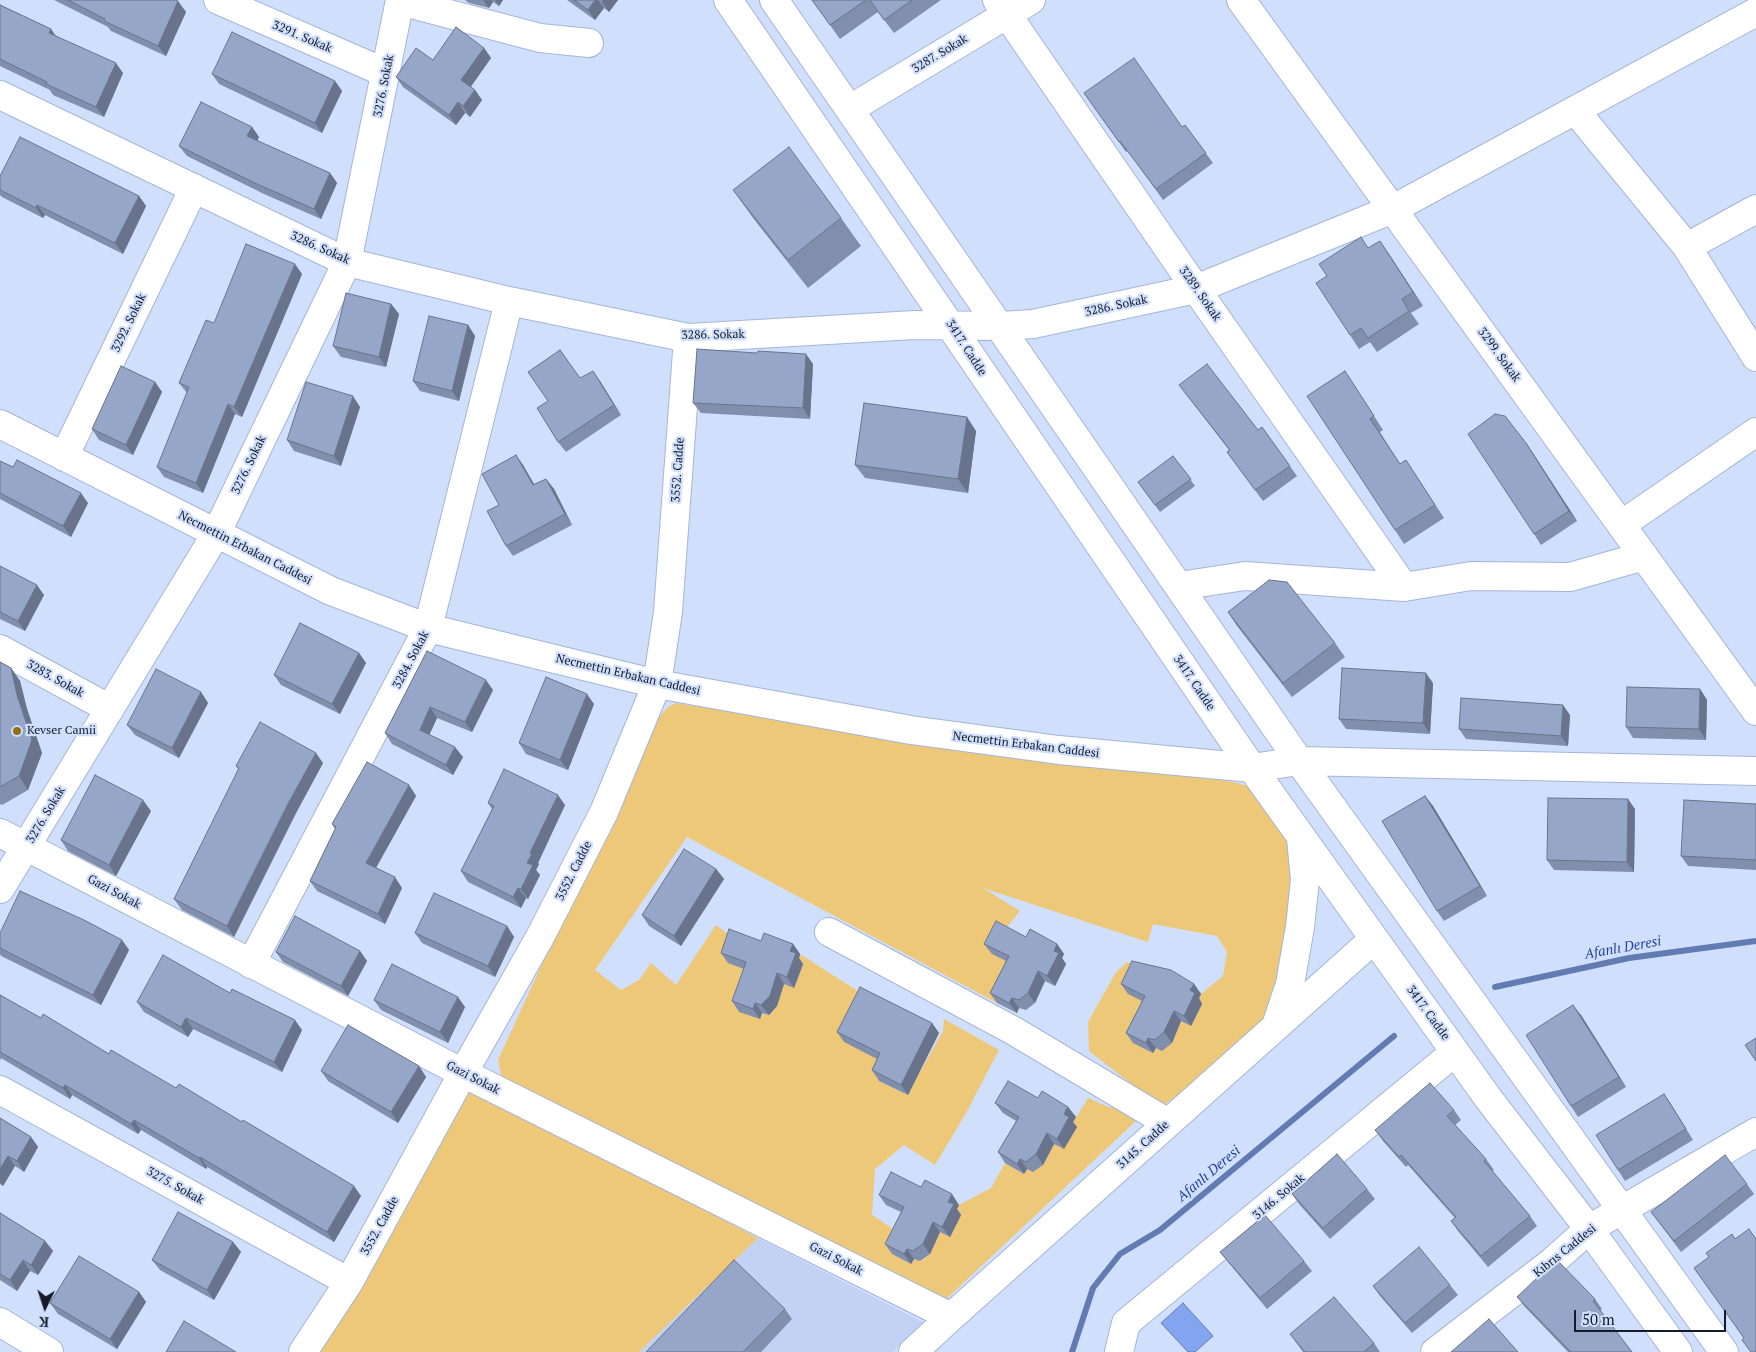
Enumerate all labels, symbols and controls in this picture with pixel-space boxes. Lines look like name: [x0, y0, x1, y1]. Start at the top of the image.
street label: 3291. Sokak: [270, 18, 334, 56]
street label: 3287. Sokak: [910, 32, 970, 76]
street label: 3276. Sokak: [371, 54, 397, 118]
street label: 3286. Sokak: [288, 229, 352, 267]
street label: 3289. Sokak: [1176, 264, 1224, 324]
street label: 3292. Sokak: [109, 291, 149, 355]
street label: 3286. Sokak: [1084, 292, 1148, 320]
street label: 3417. Cadde: [943, 317, 989, 379]
street label: 3299. Sokak: [1475, 325, 1523, 385]
street label: 3286. Sokak: [681, 327, 745, 343]
street label: 3276. Sokak: [229, 433, 269, 497]
street label: 3552. Cadde: [669, 437, 687, 503]
street label: Necmettin Erbakan Caddesi: [176, 508, 314, 588]
street label: 3284. Sokak: [390, 629, 432, 691]
street label: Necmettin Erbakan Caddesi: [554, 651, 702, 699]
street label: 3417. Cadde: [1170, 653, 1218, 713]
street label: 3283. Sokak: [24, 657, 86, 701]
place label: Kevser Camii: [27, 724, 96, 738]
marker: Kevser Camii: [11, 725, 23, 737]
street label: Necmettin Erbakan Caddesi: [952, 729, 1100, 761]
street label: 3276. Sokak: [24, 784, 68, 846]
street label: 3552. Cadde: [553, 839, 595, 903]
street label: Gazi Sokak: [85, 872, 143, 912]
water label: Afanlı Deresi: [1583, 933, 1663, 963]
street label: 3417. Cadde: [1403, 983, 1453, 1043]
street label: Gazi Sokak: [444, 1058, 502, 1098]
street label: 3145. Cadde: [1114, 1118, 1172, 1172]
water label: Afanlı Deresi: [1174, 1143, 1244, 1205]
street label: 3275. Sokak: [144, 1164, 206, 1208]
street label: 3146. Sokak: [1250, 1171, 1308, 1223]
street label: 3552. Cadde: [358, 1194, 402, 1258]
street label: Kıbrıs Caddesi: [1531, 1221, 1599, 1281]
street label: Gazi Sokak: [807, 1239, 865, 1279]
north arrow: [20, 1282, 70, 1332]
scale bar: [1576, 1300, 1728, 1332]
text: 50 m: [1582, 1309, 1615, 1329]
text: K: [38, 1313, 50, 1332]

